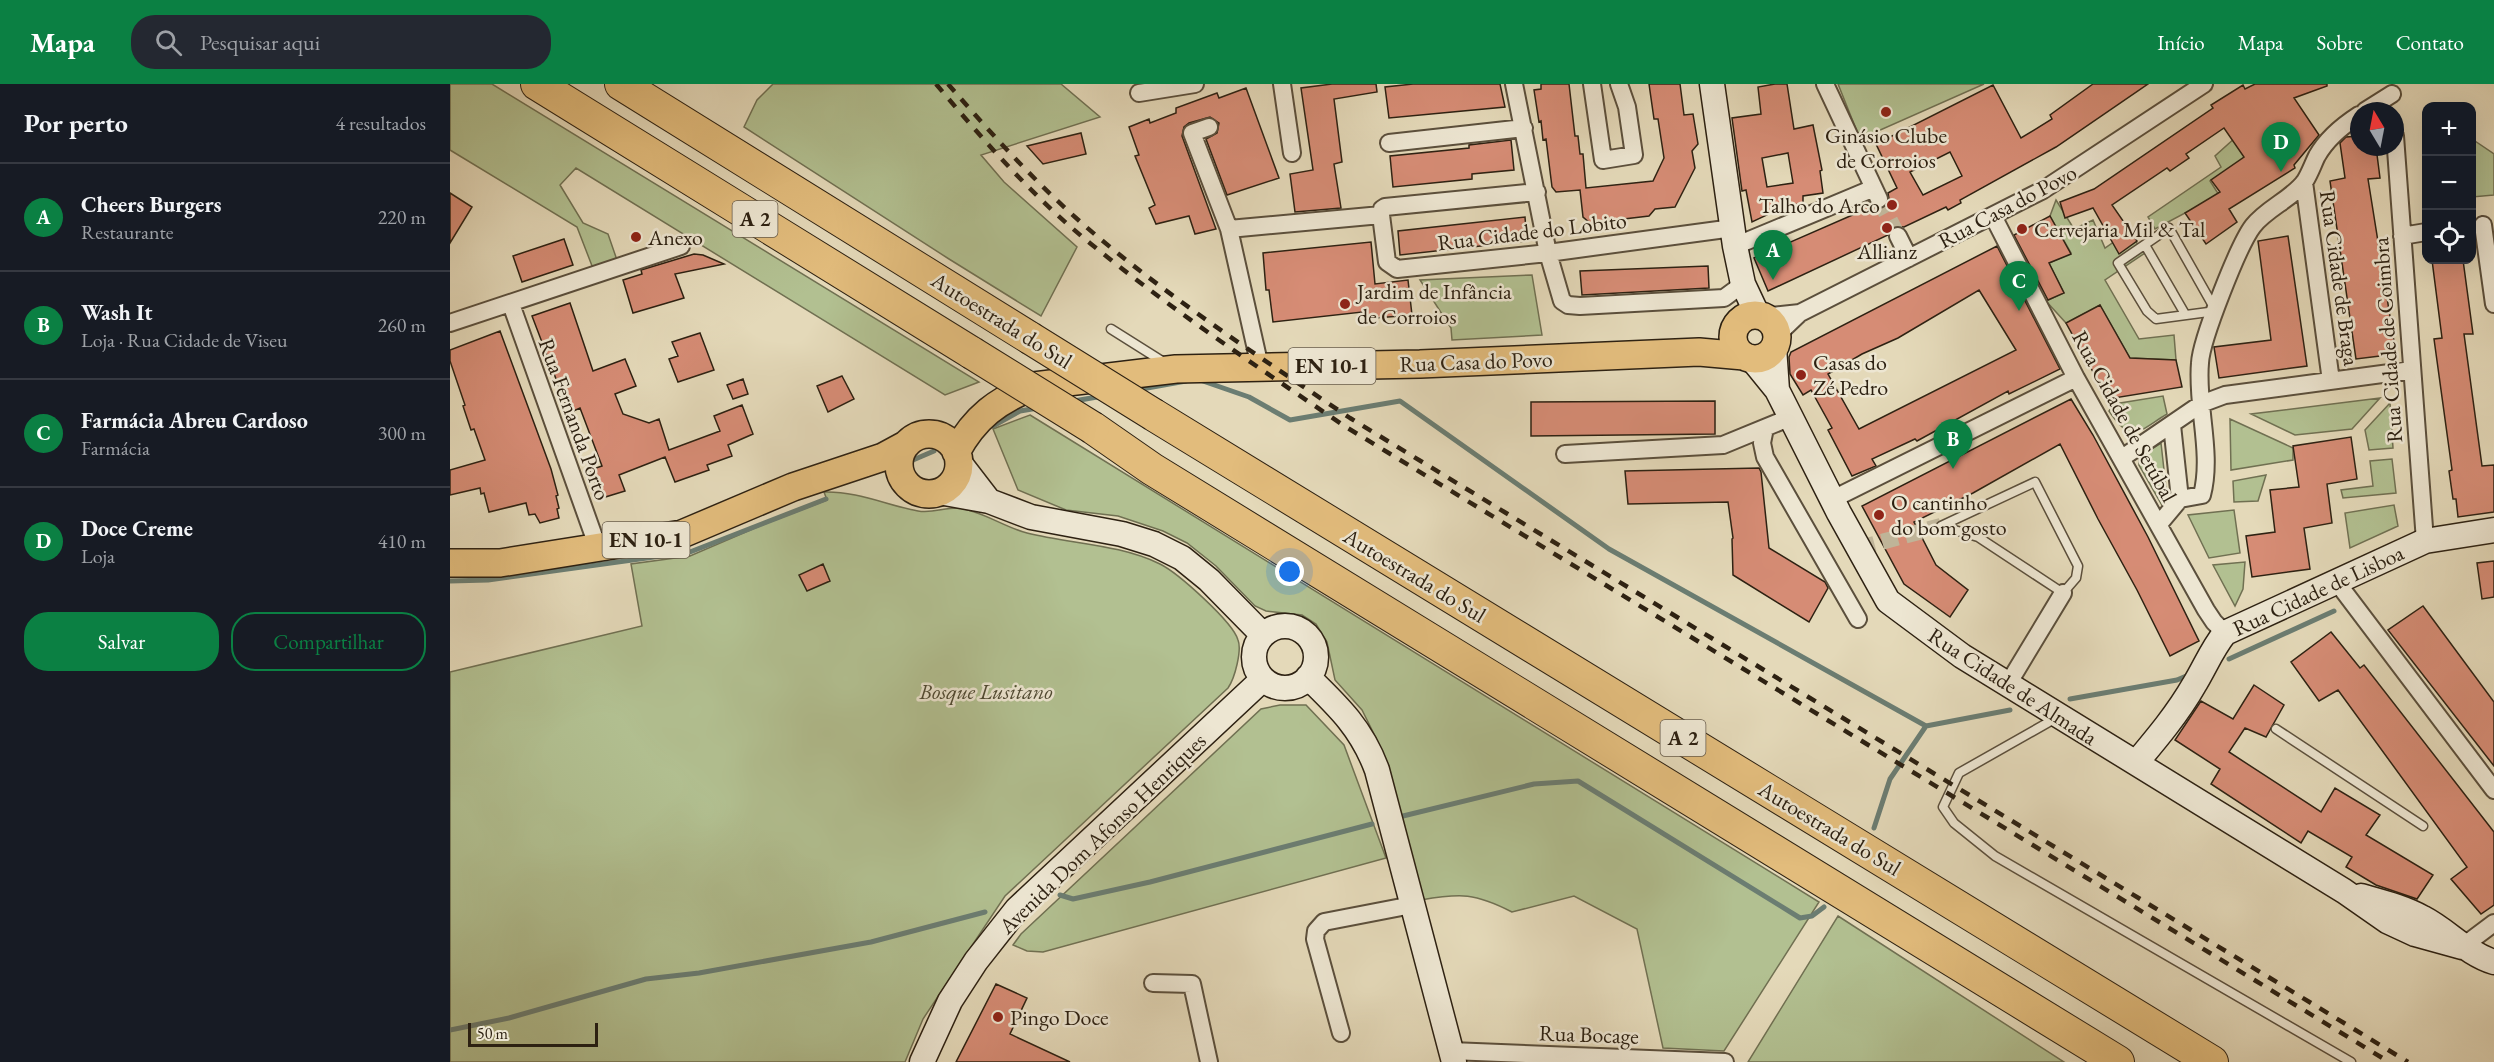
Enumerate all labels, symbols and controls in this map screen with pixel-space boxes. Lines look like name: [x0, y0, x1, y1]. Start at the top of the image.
search box: [131, 15, 551, 69]
text: Mapa: [30, 24, 95, 60]
icon: search: [152, 26, 185, 59]
text: Pesquisar aqui: [200, 28, 320, 57]
text: Início: [2157, 29, 2205, 56]
text: Mapa: [2238, 29, 2283, 56]
text: Sobre: [2316, 29, 2363, 56]
text: Contato: [2396, 29, 2464, 56]
north arrow: [2350, 102, 2404, 156]
map controls: [2422, 102, 2476, 264]
button: +: [2422, 102, 2476, 156]
marker: Ginásio Clube de Corroios: [1879, 105, 1893, 119]
text: Por perto: [24, 106, 128, 140]
text: 4 resultados: [335, 110, 426, 136]
place label: Ginásio Clube de Corroios: [1825, 121, 1947, 175]
pin: D: [2262, 122, 2300, 172]
button: −: [2422, 156, 2476, 210]
street label: Rua Casa do Povo: [1933, 158, 2082, 255]
street label: Rua Cidade de Braga: [2313, 188, 2366, 368]
text: Cheers Burgers: [81, 190, 221, 219]
place label: Talho do Arco: [1758, 191, 1880, 220]
marker: Talho do Arco: [1885, 198, 1899, 212]
road number: A 2: [732, 201, 778, 237]
text: A: [36, 204, 51, 230]
text: 220 m: [378, 204, 426, 230]
street label: Rua Cidade do Lobito: [1436, 206, 1628, 257]
button: locate: [2422, 210, 2476, 264]
place label: Cervejaria Mil & Tal: [2034, 215, 2205, 244]
text: Restaurante: [81, 219, 174, 245]
marker: Allianz: [1880, 221, 1894, 235]
marker: Cervejaria Mil & Tal: [2015, 222, 2029, 236]
place label: Anexo: [647, 223, 703, 252]
marker: Anexo: [629, 230, 643, 244]
pin: A: [1754, 230, 1792, 280]
street label: Rua Cidade de Coimbra: [2366, 236, 2409, 444]
place label: Allianz: [1856, 237, 1918, 266]
pin: C: [2000, 262, 2038, 311]
street label: Autoestrada do Sul: [925, 265, 1078, 375]
place label: Jardim de Infância de Corroios: [1355, 277, 1512, 331]
marker: Jardim de Infância de Corroios: [1338, 297, 1352, 311]
text: Wash It: [81, 298, 152, 327]
text: B: [37, 312, 50, 338]
text: 260 m: [378, 312, 426, 338]
street label: Rua Cidade de Setúbal: [2065, 325, 2184, 507]
text: Loja · Rua Cidade de Viseu: [81, 327, 288, 353]
street label: Rua Fernanda Porto: [532, 334, 617, 504]
street label: Rua Casa do Povo: [1399, 344, 1553, 379]
road number: EN 10-1: [1288, 348, 1376, 384]
place label: Casas do Zé Pedro: [1813, 348, 1888, 402]
marker: Casas do Zé Pedro: [1794, 368, 1808, 382]
text: Farmácia Abreu Cardoso: [81, 406, 308, 435]
text: C: [36, 420, 51, 446]
text: 300 m: [378, 420, 426, 446]
pin: B: [1934, 420, 1972, 469]
text: Farmácia: [81, 435, 150, 461]
place label: O cantinho do bom gosto: [1891, 488, 2007, 542]
marker: O cantinho do bom gosto: [1872, 508, 1886, 522]
text: Doce Creme: [81, 514, 193, 543]
street label: Autoestrada do Sul: [1337, 521, 1491, 629]
road number: EN 10-1: [602, 522, 690, 558]
text: D: [36, 528, 51, 554]
text: 410 m: [378, 528, 426, 554]
street label: Rua Cidade de Lisboa: [2228, 538, 2409, 643]
text: Loja: [81, 543, 115, 569]
your location: [1275, 557, 1304, 586]
button: Salvar: [24, 612, 219, 671]
button: Compartilhar: [231, 612, 426, 671]
street label: Rua Cidade de Almada: [1923, 621, 2103, 752]
park label: Bosque Lusitano: [918, 677, 1053, 706]
road number: A 2: [1660, 720, 1706, 756]
street label: Avenida Dom Afonso Henriques: [992, 726, 1212, 941]
street label: Autoestrada do Sul: [1752, 774, 1906, 882]
place label: Pingo Doce: [1010, 1003, 1109, 1032]
marker: Pingo Doce: [991, 1010, 1005, 1024]
street label: Rua Bocage: [1539, 1018, 1640, 1051]
scale bar: [468, 1020, 598, 1048]
text: 50 m: [477, 1023, 508, 1044]

